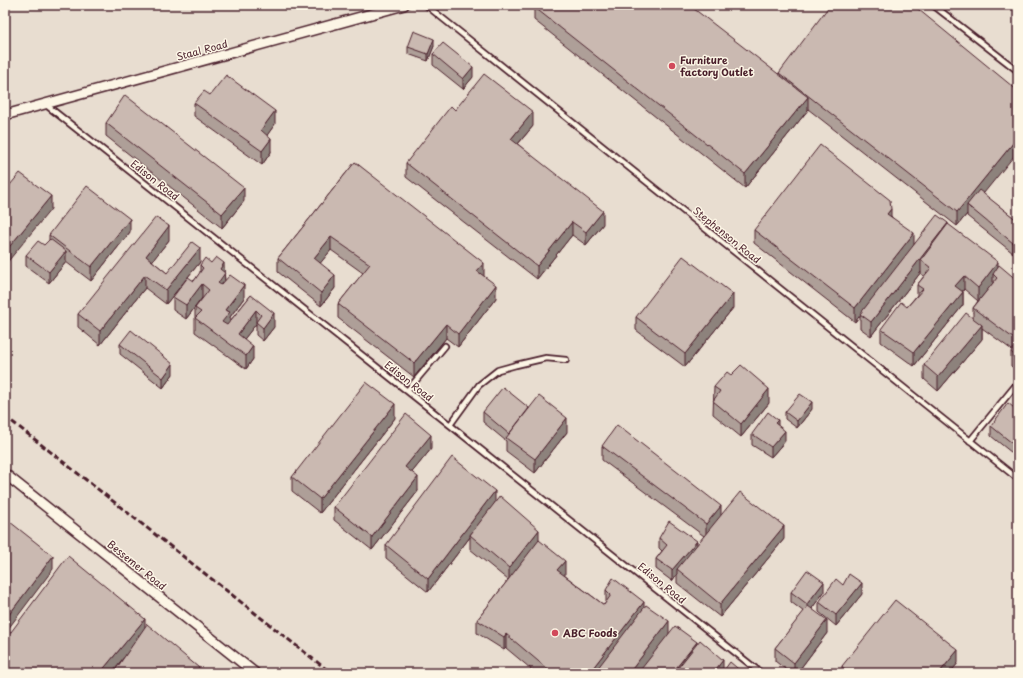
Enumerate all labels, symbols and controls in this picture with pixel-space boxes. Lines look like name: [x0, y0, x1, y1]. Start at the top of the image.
street label: Staal Road: [175, 35, 229, 64]
place label: Furniture factory Outlet: [680, 52, 753, 79]
marker: Furniture factory Outlet: [667, 61, 677, 71]
street label: Edison Road: [128, 156, 183, 203]
street label: Stephenson Road: [690, 203, 764, 267]
street label: Edison Road: [382, 357, 437, 404]
street label: Bessemer Road: [105, 536, 170, 593]
street label: Edison Road: [635, 559, 690, 607]
place label: ABC Foods: [562, 625, 617, 640]
marker: ABC Foods: [550, 628, 560, 638]

